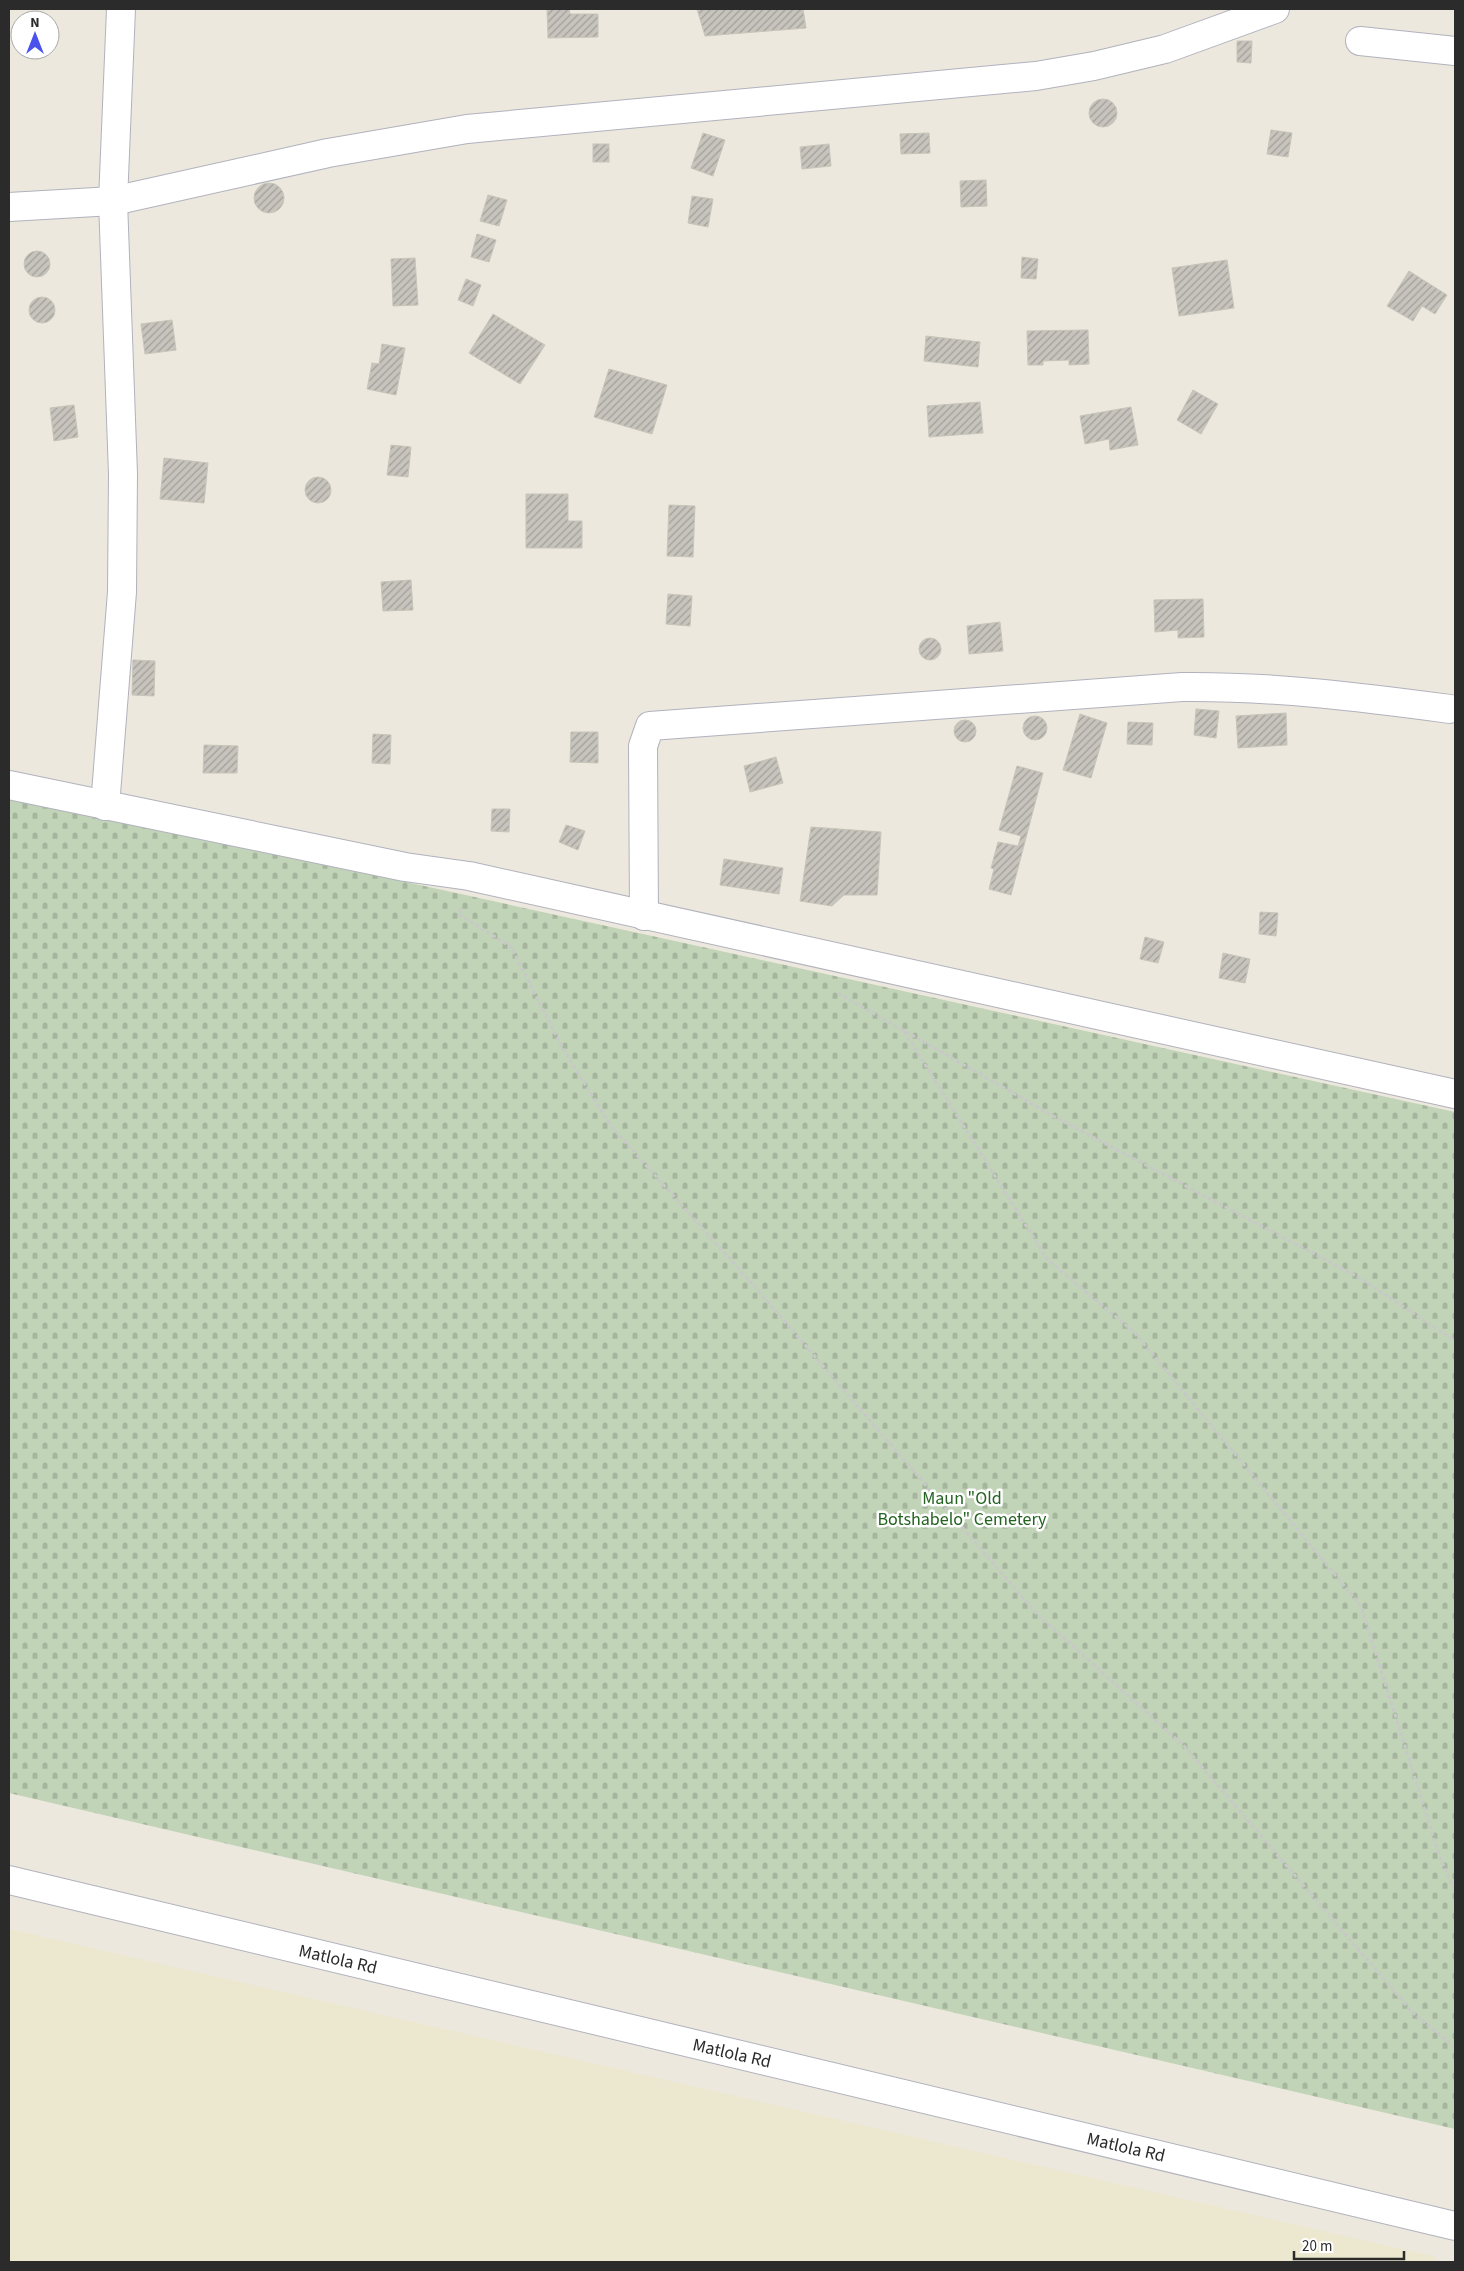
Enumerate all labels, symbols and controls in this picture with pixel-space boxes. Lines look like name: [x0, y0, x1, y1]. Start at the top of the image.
north arrow: [10, 10, 60, 60]
text: N: [30, 13, 40, 33]
park label: Maun "Old Botshabelo" Cemetery: [877, 1486, 1047, 1532]
street label: Matlola Rd: [296, 1938, 380, 1981]
street label: Matlola Rd: [690, 2032, 774, 2075]
street label: Matlola Rd: [1084, 2126, 1168, 2169]
scale bar: [1294, 2228, 1404, 2260]
text: 20 m: [1302, 2236, 1332, 2257]

